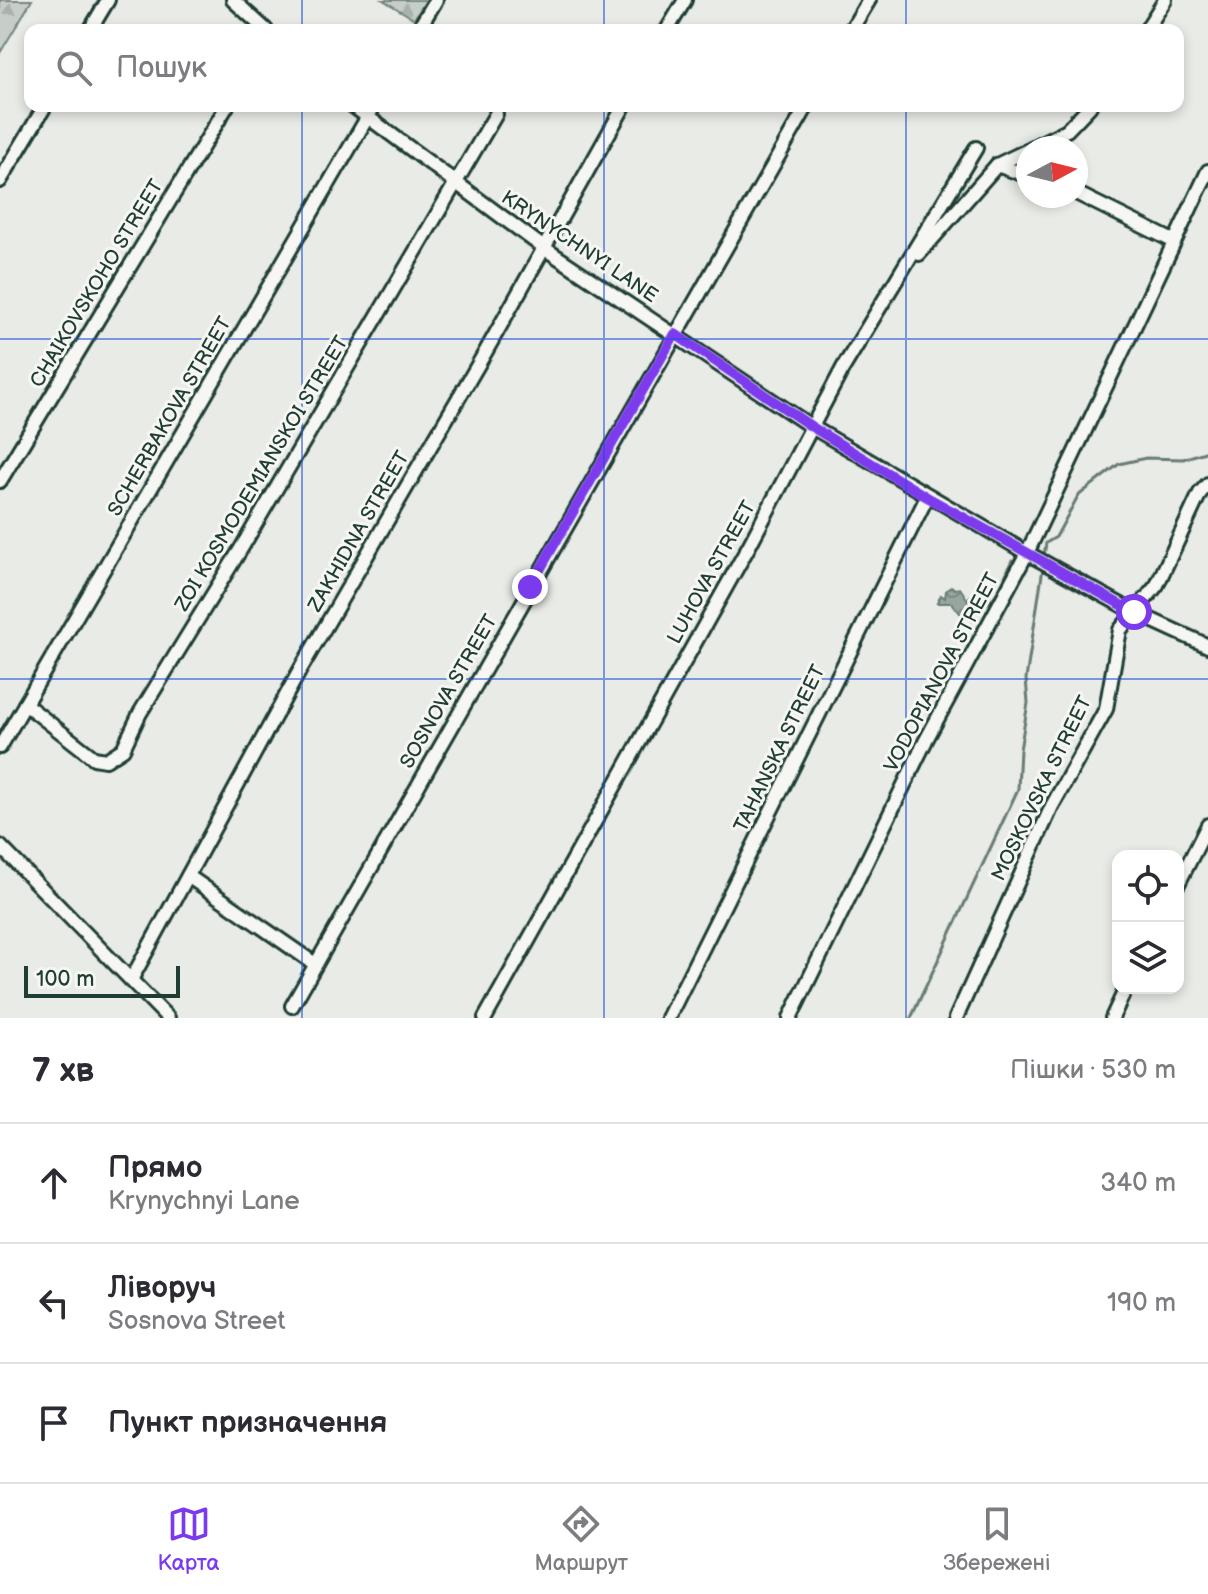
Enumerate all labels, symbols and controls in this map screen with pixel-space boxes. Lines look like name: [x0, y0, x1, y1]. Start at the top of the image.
search box: [24, 24, 1184, 112]
icon: search: [52, 46, 96, 90]
text: Пошук: [116, 50, 207, 86]
north arrow: [1016, 136, 1088, 208]
street label: CHAIKOVSKOHO STREET: [25, 175, 169, 392]
street label: KRYNYCHNYI LANE: [497, 186, 662, 308]
street label: SCHERBAKOVA STREET: [103, 313, 237, 520]
street label: ZOI KOSMODEMIANSKOI STREET: [169, 332, 354, 616]
street label: ZAKHIDNA STREET: [303, 447, 415, 617]
street label: LUHOVA STREET: [663, 497, 761, 648]
route end: [512, 569, 548, 605]
street label: VODOPIANOVA STREET: [879, 569, 1005, 776]
route start: [1116, 594, 1152, 630]
street label: SOSNOVA STREET: [395, 610, 503, 773]
street label: TAHANSKA STREET: [729, 661, 831, 836]
street label: MOSKOVSKA STREET: [987, 692, 1097, 885]
map controls: [1112, 850, 1184, 994]
button: locate: [1112, 850, 1184, 922]
button: layers: [1112, 922, 1184, 994]
scale bar: [24, 962, 180, 998]
text: 100 m: [36, 966, 95, 993]
text: 7 хв: [32, 1050, 94, 1091]
text: Пішки · 530 m: [1010, 1055, 1176, 1086]
text: Прямо: [108, 1150, 202, 1186]
icon: ahead: [32, 1161, 76, 1205]
text: 340 m: [1100, 1168, 1176, 1199]
text: Krynychnyi Lane: [108, 1186, 300, 1217]
text: Ліворуч: [108, 1270, 216, 1306]
icon: left: [32, 1281, 76, 1325]
text: 190 m: [1107, 1288, 1176, 1319]
text: Sosnova Street: [108, 1306, 285, 1337]
icon: arrive: [32, 1401, 76, 1445]
text: Пункт призначення: [108, 1405, 387, 1441]
tab: Карта: [158, 1502, 219, 1577]
tab: Маршрут: [535, 1502, 628, 1577]
tab: Збережені: [943, 1502, 1050, 1577]

